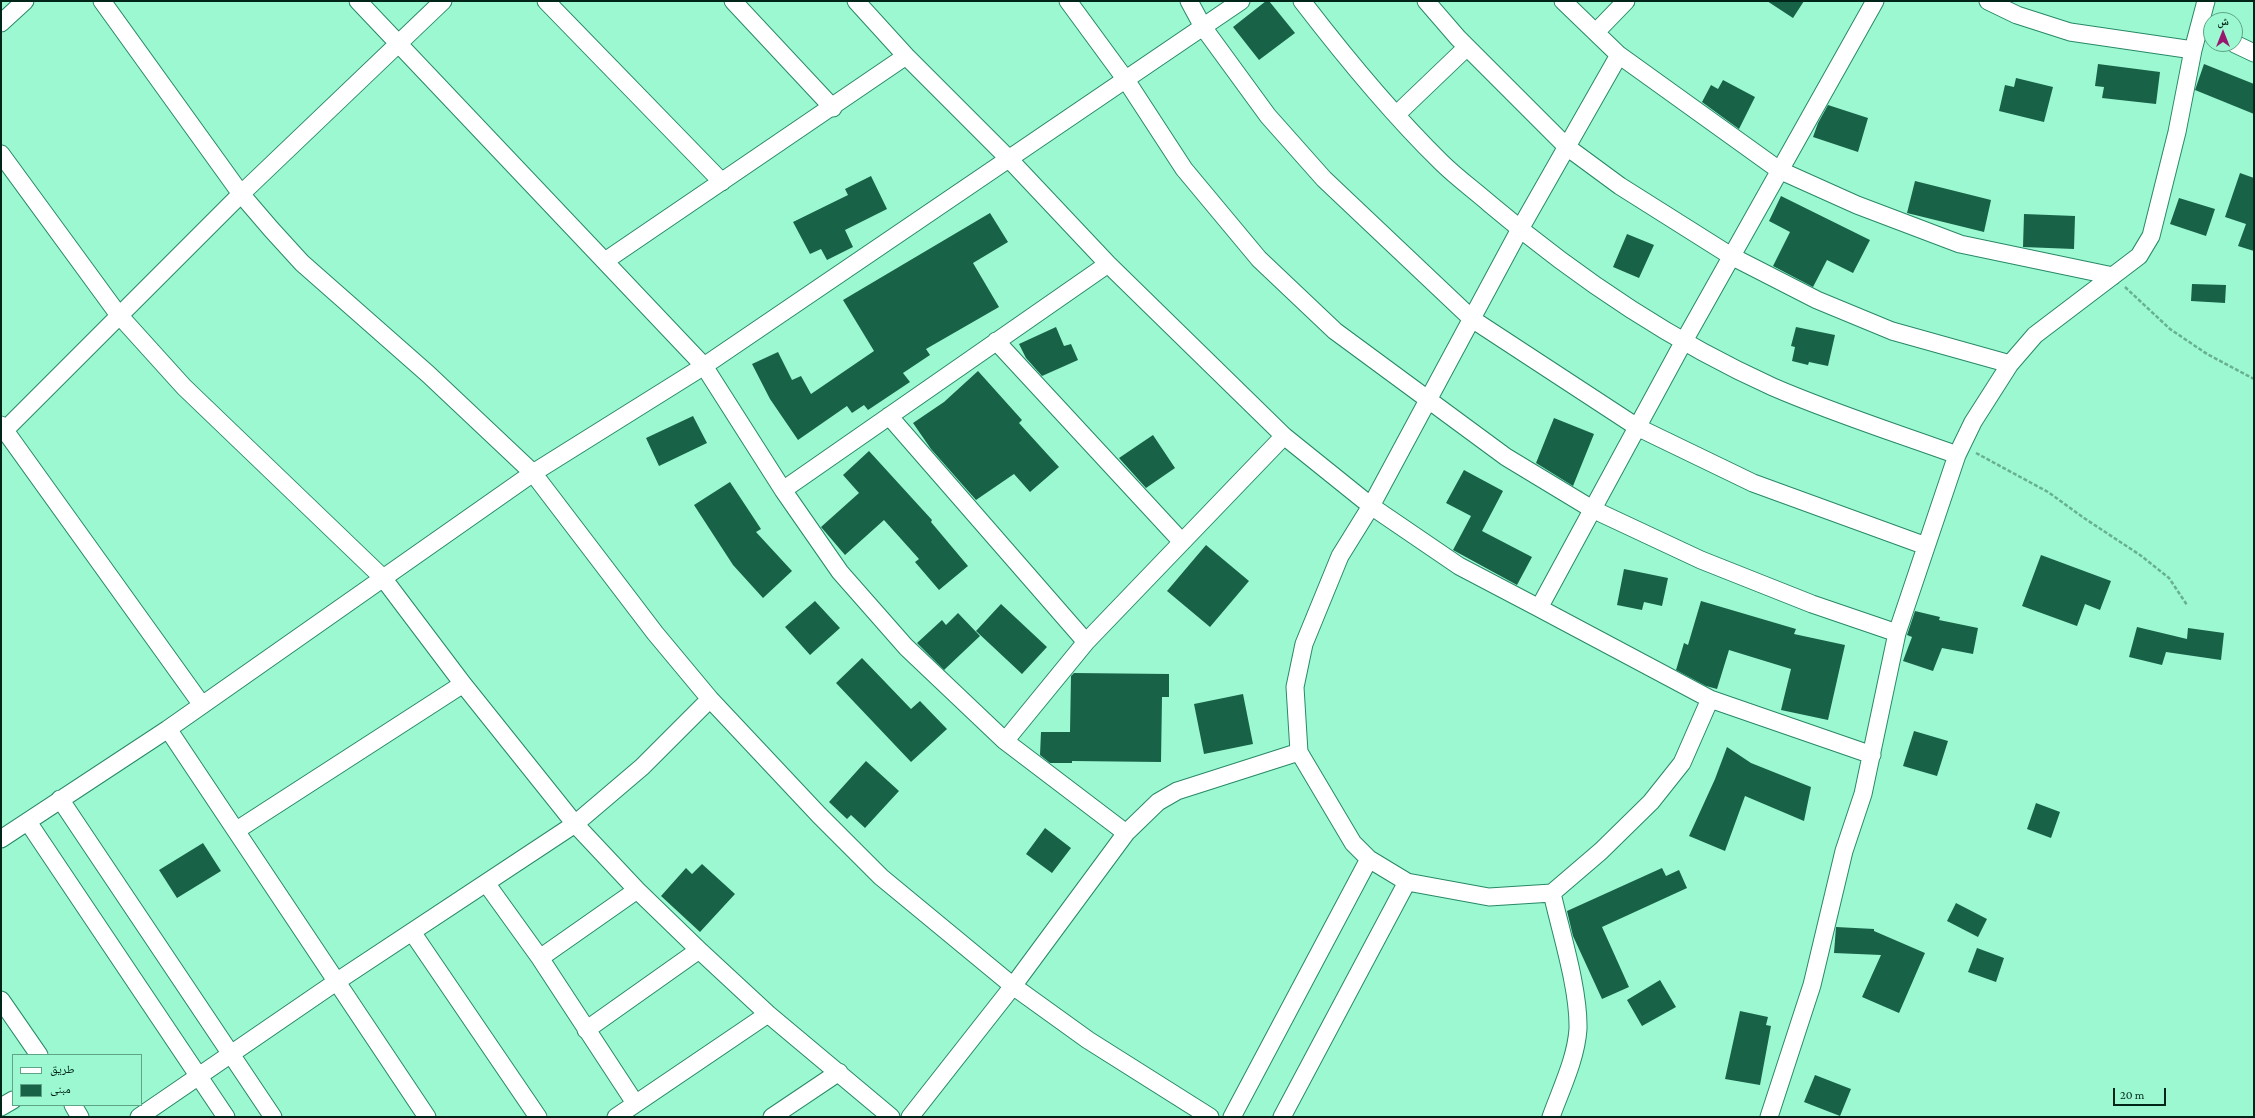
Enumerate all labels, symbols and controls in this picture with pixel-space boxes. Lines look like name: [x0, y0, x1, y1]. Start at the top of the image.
north arrow: [2203, 12, 2243, 52]
text: ش: [2217, 15, 2229, 27]
legend: [12, 1054, 142, 1106]
text: طريق: [50, 1062, 75, 1076]
scale bar: [2115, 1080, 2168, 1106]
text: مبنى: [50, 1082, 71, 1096]
text: 20 m: [2120, 1088, 2144, 1102]

